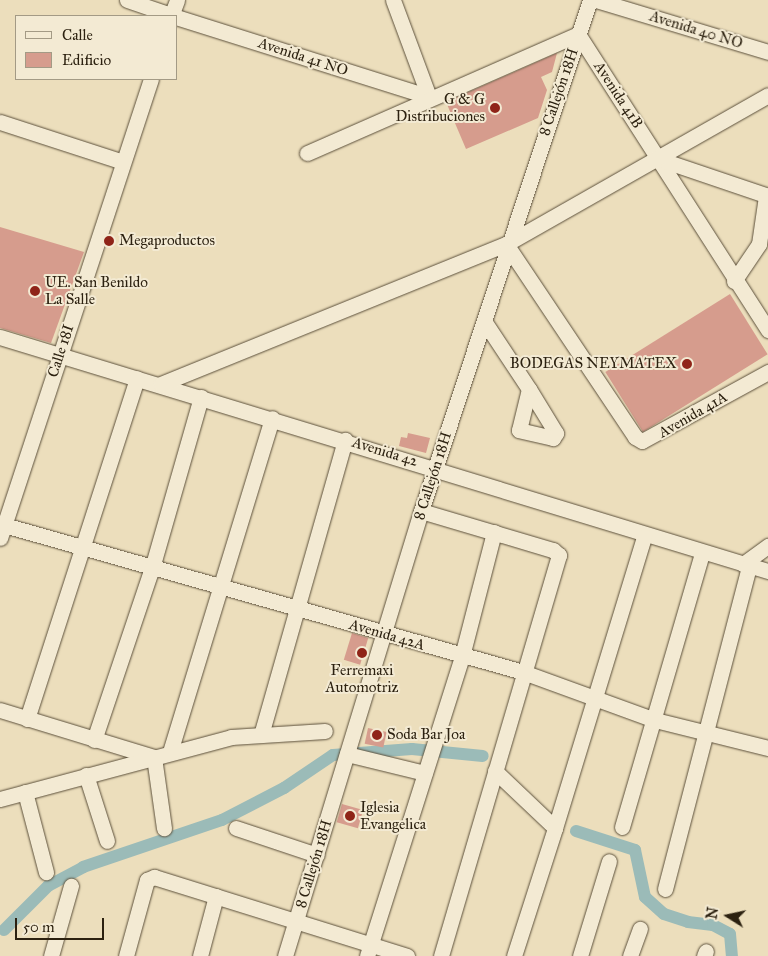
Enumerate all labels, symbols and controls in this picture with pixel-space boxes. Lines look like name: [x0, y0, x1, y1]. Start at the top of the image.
street label: Avenida 40 NO: [647, 7, 745, 53]
legend: [15, 15, 178, 80]
text: Calle: [62, 26, 93, 44]
street label: Avenida 41 NO: [256, 34, 350, 80]
street label: 8 Callejón 18H: [536, 46, 582, 138]
text: Edificio: [62, 51, 111, 69]
street label: Avenida 41B: [590, 58, 646, 132]
place label: G & G Distribuciones: [395, 90, 485, 125]
marker: G & G Distribuciones: [489, 102, 501, 114]
place label: Megaproductos: [119, 232, 215, 250]
marker: Megaproductos: [103, 235, 115, 247]
place label: UE. San Benildo La Salle: [45, 273, 148, 308]
marker: UE. San Benildo La Salle: [29, 285, 41, 297]
street label: Calle 18I: [44, 322, 78, 380]
place label: BODEGAS NEYMATEX: [510, 355, 677, 373]
marker: BODEGAS NEYMATEX: [681, 358, 693, 370]
street label: Avenida 41A: [655, 388, 731, 442]
street label: 8 Callejón 18H: [410, 430, 456, 522]
street label: Avenida 42: [350, 433, 420, 471]
street label: Avenida 42A: [347, 616, 427, 654]
marker: Ferremaxi Automotriz: [356, 647, 368, 659]
place label: Ferremaxi Automotriz: [325, 661, 399, 696]
place label: Soda Bar Joa: [387, 726, 465, 744]
marker: Soda Bar Joa: [371, 729, 383, 741]
place label: Iglesia Evangelica: [360, 798, 426, 833]
marker: Iglesia Evangelica: [344, 810, 356, 822]
street label: 8 Callejón 18H: [292, 818, 336, 910]
north arrow: [703, 891, 753, 941]
text: N: [703, 906, 722, 921]
scale bar: [18, 908, 106, 940]
text: 50 m: [23, 918, 55, 936]

